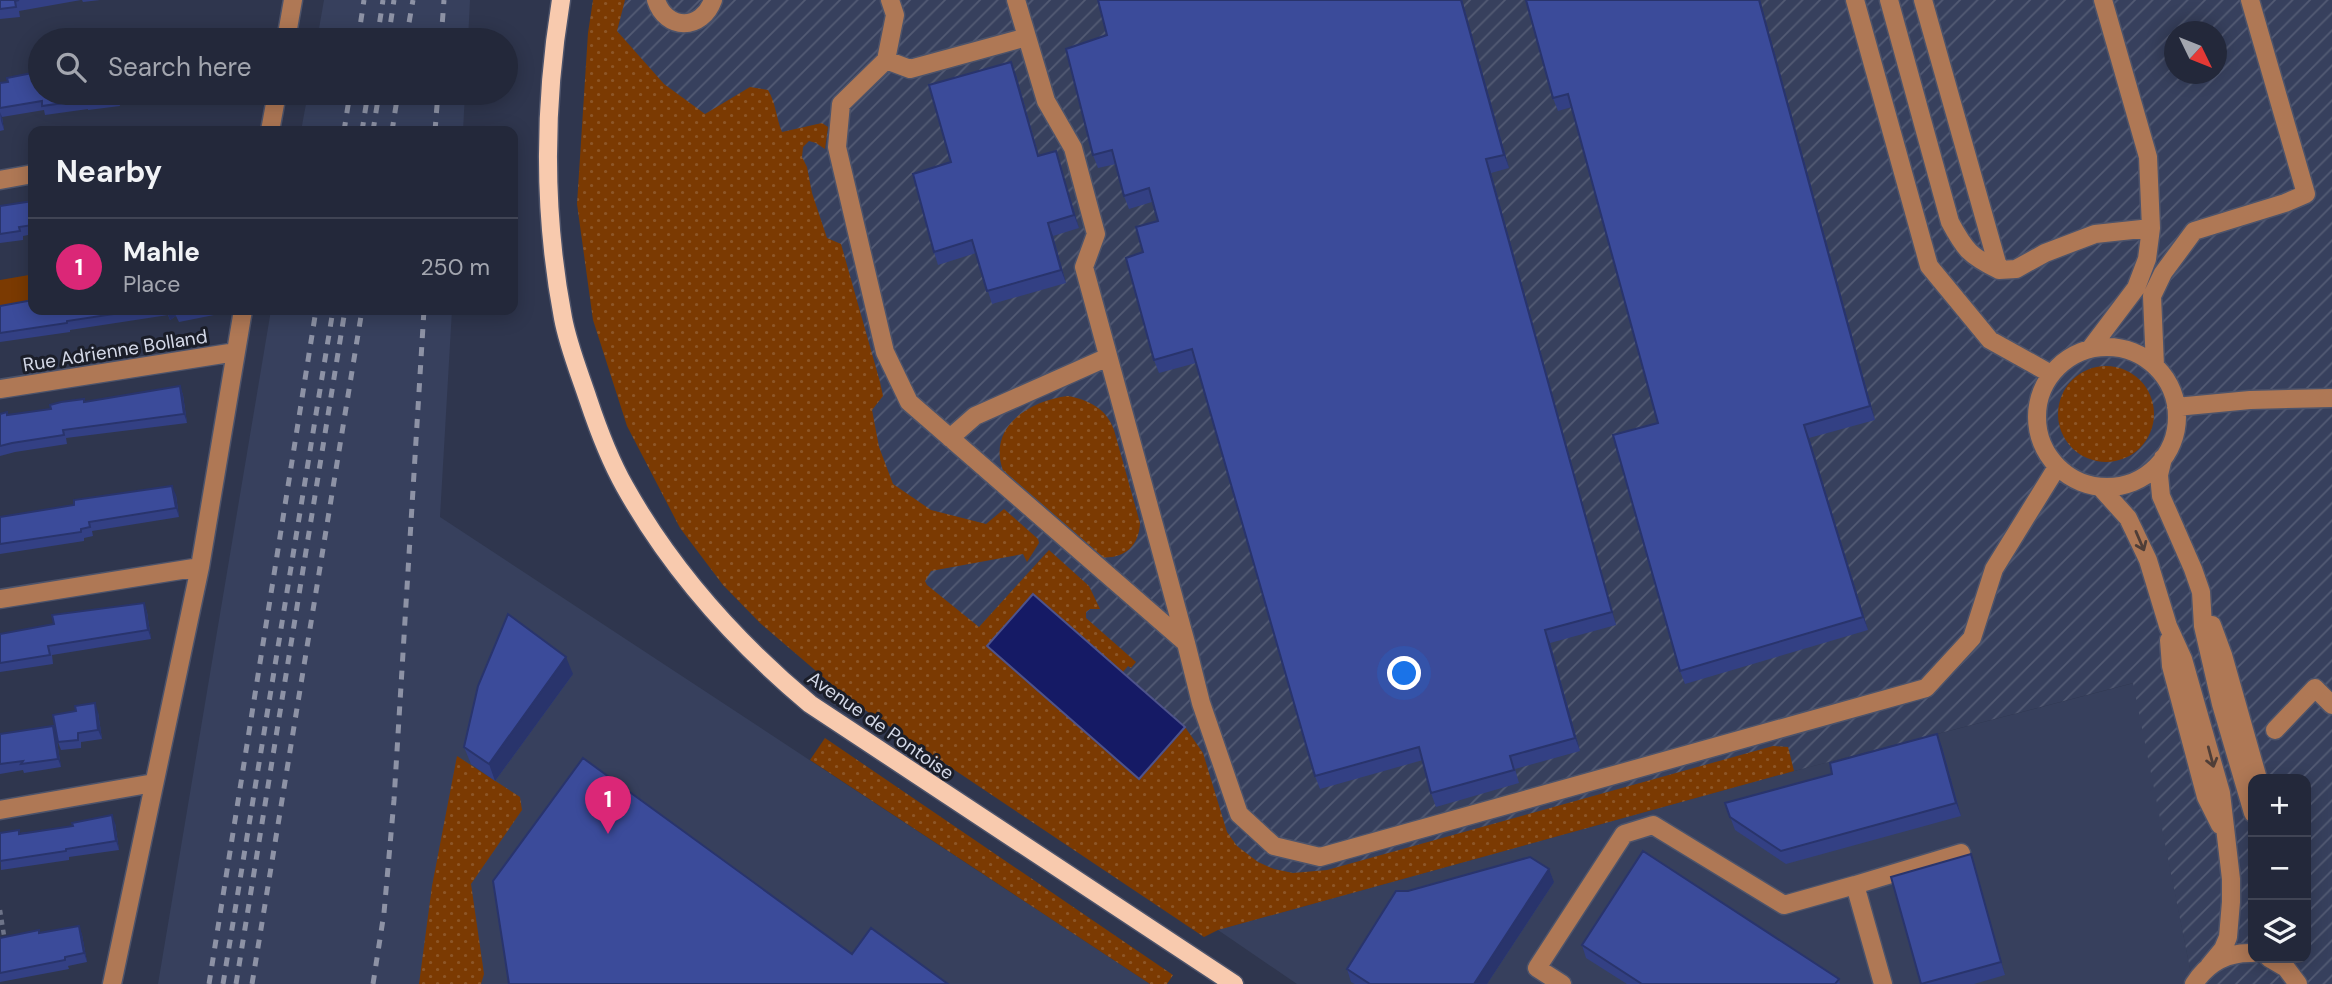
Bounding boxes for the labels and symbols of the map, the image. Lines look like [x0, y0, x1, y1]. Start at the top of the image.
north arrow [2164, 21, 2227, 84]
street label: Rue Adrienne Bolland [21, 324, 209, 377]
one-way arrow [2134, 530, 2147, 551]
your location [1387, 656, 1421, 690]
street label: Avenue de Pontoise [803, 665, 959, 785]
one-way arrow [2205, 745, 2218, 767]
pin: 1 [585, 776, 631, 834]

